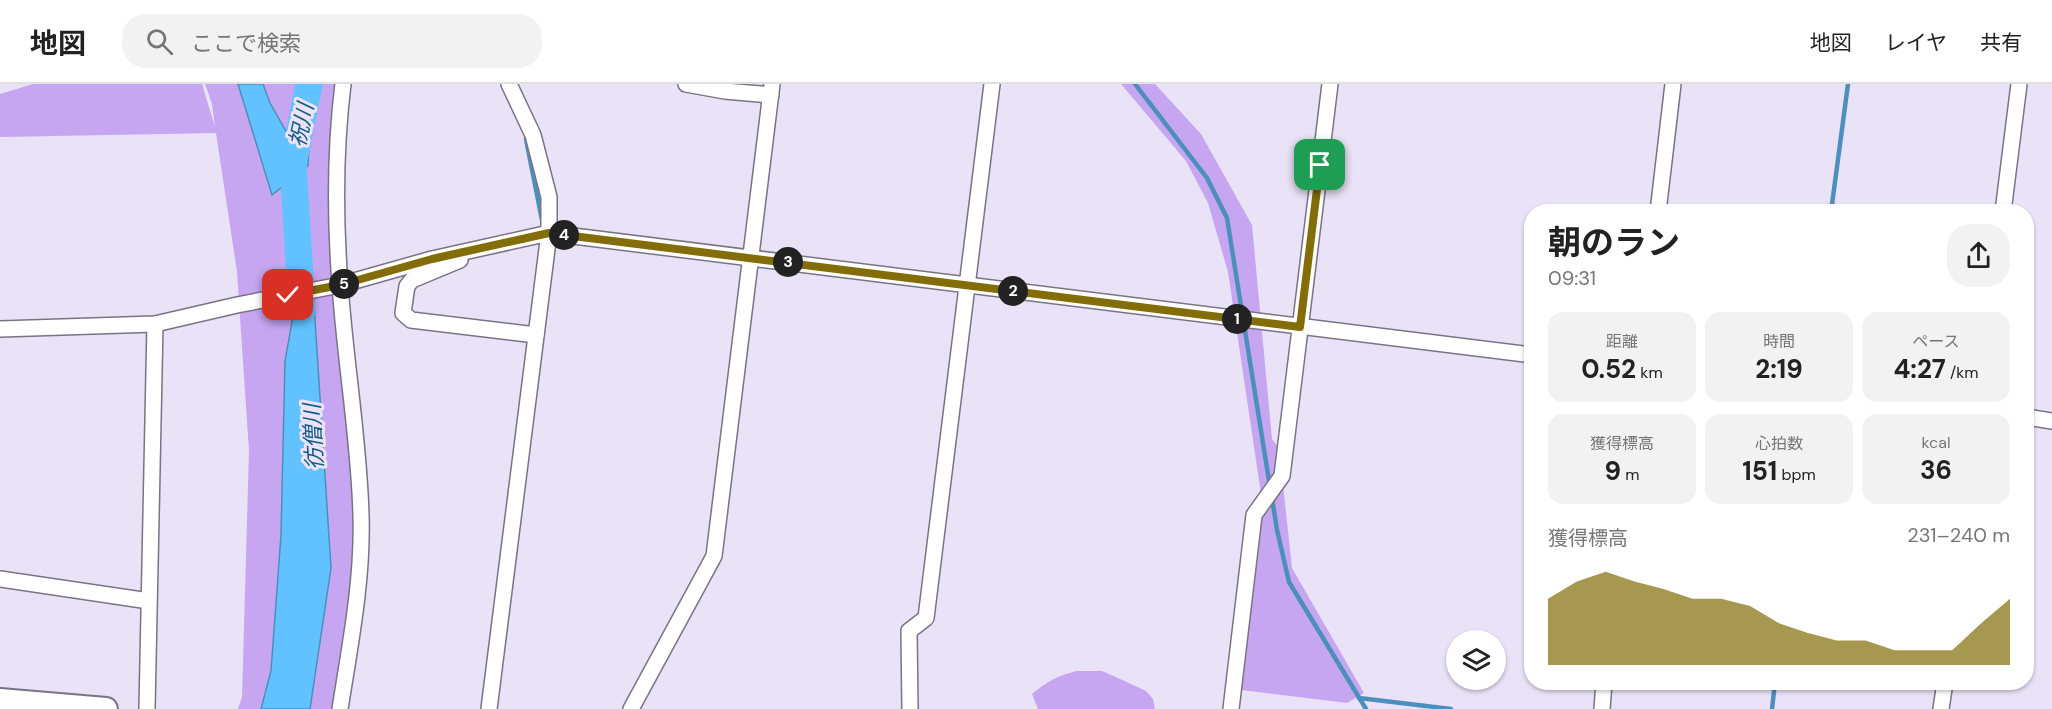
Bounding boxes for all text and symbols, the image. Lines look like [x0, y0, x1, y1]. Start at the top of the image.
search box [122, 14, 542, 68]
text: 地図 [30, 25, 86, 62]
icon: search [143, 25, 176, 58]
text: ここで検索 [191, 29, 301, 58]
text: 地図 [1810, 29, 1852, 57]
text: レイヤ [1885, 29, 1947, 57]
text: 共有 [1980, 29, 2022, 57]
water label: 祝川 [283, 99, 321, 150]
pin [1294, 139, 1345, 190]
icon: arrive [1303, 148, 1336, 181]
pin: 4 [549, 220, 579, 250]
text: 朝のラン [1548, 221, 1680, 264]
text: 4 [559, 224, 569, 245]
button: share [1947, 224, 2010, 287]
pin: 3 [773, 247, 803, 277]
text: 3 [783, 251, 793, 272]
text: 09:31 [1548, 265, 1596, 291]
pin [262, 269, 313, 320]
pin: 5 [329, 269, 359, 299]
text: 5 [339, 273, 349, 294]
pin: 2 [998, 276, 1028, 306]
icon: check [271, 278, 304, 311]
text: 2 [1008, 280, 1018, 301]
pin: 1 [1222, 304, 1252, 334]
text: 1 [1234, 308, 1240, 329]
text: 距離 [1606, 331, 1638, 352]
text: 時間 [1763, 331, 1795, 352]
text: ペース [1912, 331, 1960, 352]
text: 0.52 [1581, 352, 1636, 386]
text: 2:19 [1755, 352, 1803, 386]
text: 4:27 [1893, 352, 1946, 386]
text: km [1636, 362, 1663, 383]
text: /km [1946, 362, 1979, 383]
water label: 彷僧川 [297, 401, 330, 471]
text: kcal [1922, 432, 1950, 453]
text: 獲得標高 [1590, 433, 1654, 454]
text: 心拍数 [1755, 433, 1803, 454]
text: 36 [1920, 453, 1952, 487]
text: 9 [1604, 454, 1621, 488]
text: 151 [1742, 454, 1777, 488]
text: m [1621, 464, 1640, 485]
text: bpm [1777, 464, 1816, 485]
text: 231–240 m [1907, 522, 2010, 548]
text: 獲得標高 [1548, 525, 1628, 551]
map controls [1446, 630, 1506, 690]
button: layers [1446, 630, 1506, 690]

